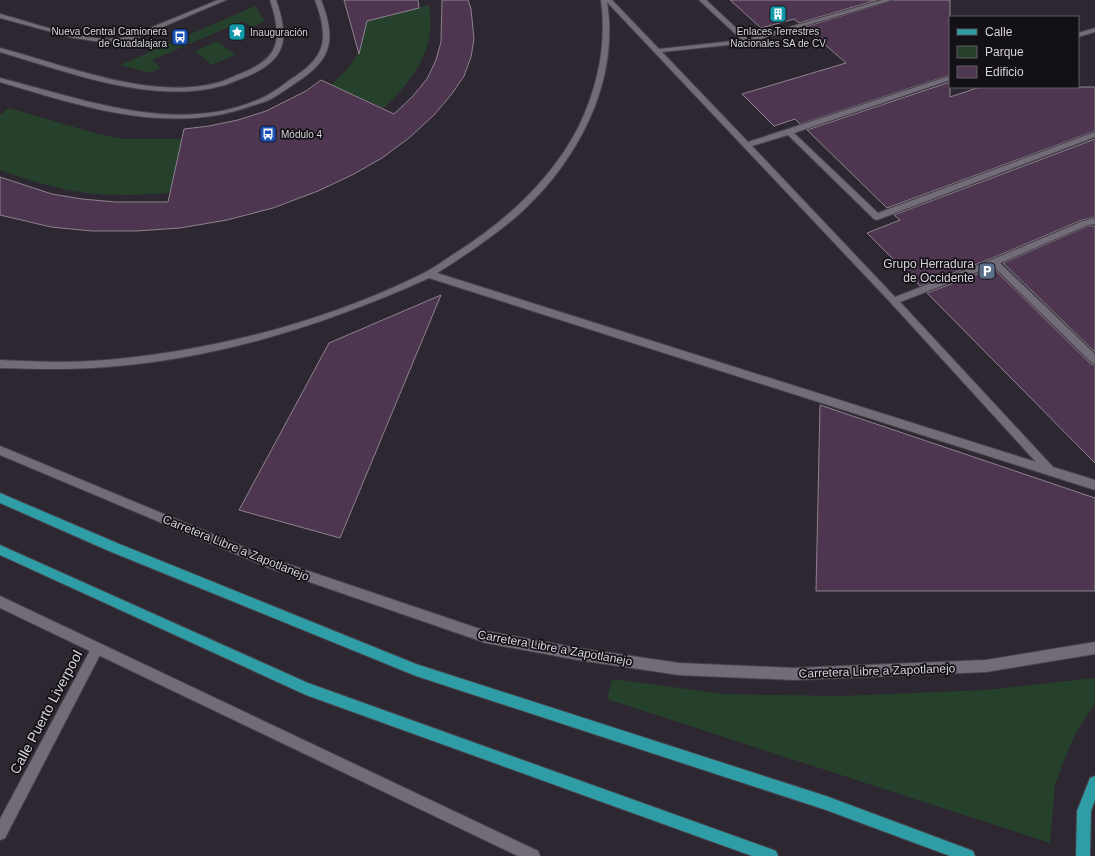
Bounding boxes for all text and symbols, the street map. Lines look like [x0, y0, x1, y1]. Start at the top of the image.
building icon: Enlaces Terrestres Nacionales SA de CV [768, 4, 788, 24]
legend [949, 16, 1079, 88]
place icon: Inauguración [227, 22, 247, 42]
text: Calle [985, 25, 1013, 39]
place label: Nueva Central Camionera de Guadalajara [51, 26, 167, 49]
place label: Enlaces Terrestres Nacionales SA de CV [730, 26, 826, 49]
bus stop icon: Nueva Central Camionera de Guadalajara [170, 27, 190, 47]
place label: Inauguración [250, 27, 308, 38]
text: Parque [985, 45, 1024, 59]
text: Edificio [985, 65, 1024, 79]
bus stop icon: Módulo 4 [258, 124, 278, 144]
place label: Módulo 4 [281, 129, 323, 140]
place label: Grupo Herradura de Occidente [883, 257, 974, 285]
parking icon: Grupo Herradura de Occidente [977, 261, 997, 281]
street label: Carretera Libre a Zapotlanejo [161, 512, 312, 584]
street label: Carretera Libre a Zapotlanejo [477, 627, 634, 669]
street label: Calle Puerto Liverpool [7, 647, 85, 777]
street label: Carretera Libre a Zapotlanejo [798, 661, 956, 681]

